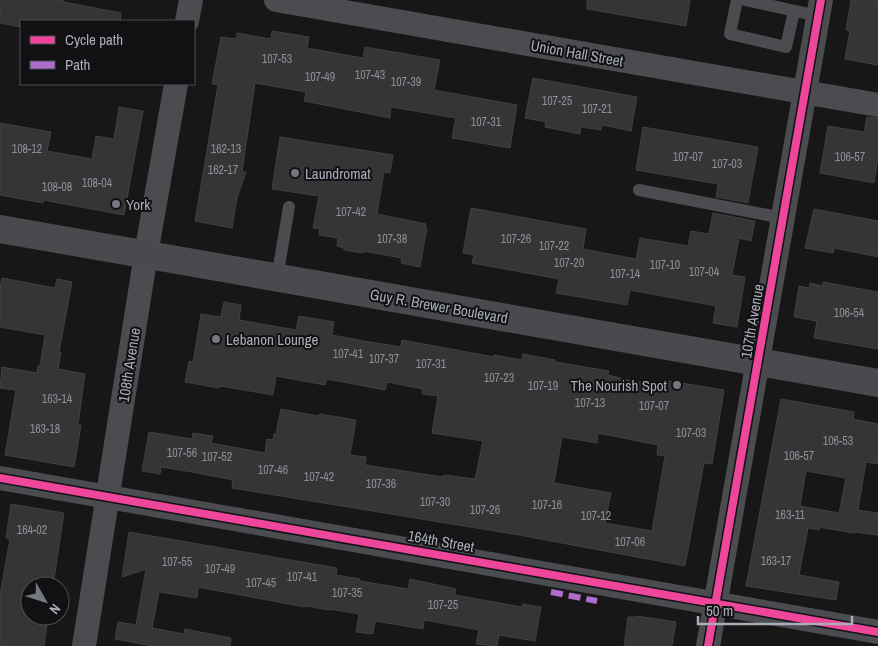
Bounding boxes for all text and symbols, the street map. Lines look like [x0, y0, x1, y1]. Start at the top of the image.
legend [20, 20, 195, 85]
text: Cycle path [65, 29, 123, 50]
street label: Union Hall Street [529, 35, 626, 72]
house number: 107-53 [262, 51, 292, 67]
text: Path [65, 54, 90, 75]
house number: 107-43 [355, 67, 385, 83]
house number: 107-49 [305, 69, 335, 85]
house number: 107-39 [391, 74, 421, 90]
house number: 107-25 [542, 93, 573, 109]
house number: 107-21 [582, 101, 613, 117]
house number: 107-31 [471, 114, 502, 130]
house number: 108-12 [12, 141, 42, 157]
house number: 162-13 [211, 141, 241, 157]
house number: 107-07 [673, 149, 704, 165]
house number: 106-57 [835, 149, 866, 165]
house number: 107-03 [712, 156, 742, 172]
house number: 162-17 [208, 162, 239, 178]
place label: Laundromat [305, 163, 371, 184]
marker: Laundromat [289, 167, 301, 179]
house number: 108-04 [82, 175, 113, 191]
house number: 108-08 [42, 179, 72, 195]
place label: York [126, 194, 151, 215]
marker: York [110, 198, 122, 210]
house number: 107-42 [336, 204, 366, 220]
house number: 107-38 [377, 231, 407, 247]
house number: 107-26 [501, 231, 531, 247]
house number: 107-22 [539, 238, 569, 254]
house number: 107-20 [554, 255, 584, 271]
house number: 107-10 [650, 257, 680, 273]
house number: 107-04 [689, 264, 720, 280]
house number: 107-14 [610, 266, 641, 282]
street label: 107th Avenue [735, 282, 769, 360]
street label: Guy R. Brewer Boulevard [369, 284, 509, 328]
house number: 106-54 [834, 305, 865, 321]
street label: 108th Avenue [113, 326, 145, 404]
place label: Lebanon Lounge [226, 329, 319, 350]
marker: Lebanon Lounge [210, 333, 222, 345]
house number: 107-41 [333, 346, 364, 362]
house number: 107-37 [369, 351, 400, 367]
house number: 107-31 [416, 356, 447, 372]
house number: 107-23 [484, 370, 514, 386]
place label: The Nourish Spot [571, 375, 668, 396]
house number: 107-19 [528, 378, 558, 394]
marker: The Nourish Spot [671, 379, 683, 391]
house number: 163-14 [42, 391, 73, 407]
house number: 107-13 [575, 395, 605, 411]
house number: 107-07 [639, 398, 670, 414]
house number: 163-18 [30, 421, 60, 437]
house number: 107-03 [676, 425, 706, 441]
house number: 106-53 [823, 433, 853, 449]
house number: 107-56 [167, 445, 197, 461]
house number: 106-57 [784, 448, 815, 464]
house number: 107-52 [202, 449, 232, 465]
house number: 107-46 [258, 462, 288, 478]
house number: 107-42 [304, 469, 334, 485]
house number: 107-36 [366, 476, 396, 492]
house number: 107-30 [420, 494, 450, 510]
house number: 107-16 [532, 497, 562, 513]
house number: 107-26 [470, 502, 500, 518]
house number: 163-11 [775, 507, 805, 523]
house number: 107-12 [581, 508, 611, 524]
house number: 164-02 [17, 522, 47, 538]
street label: 164th Street [406, 525, 476, 557]
house number: 107-06 [615, 534, 645, 550]
house number: 163-17 [761, 553, 792, 569]
house number: 107-55 [162, 554, 193, 570]
house number: 107-49 [205, 561, 235, 577]
house number: 107-41 [287, 569, 318, 585]
house number: 107-45 [246, 575, 277, 591]
north arrow [20, 576, 70, 626]
house number: 107-35 [332, 585, 363, 601]
scale bar [698, 594, 852, 626]
house number: 107-25 [428, 597, 459, 613]
text: N [45, 600, 65, 618]
text: 50 m [706, 600, 733, 621]

